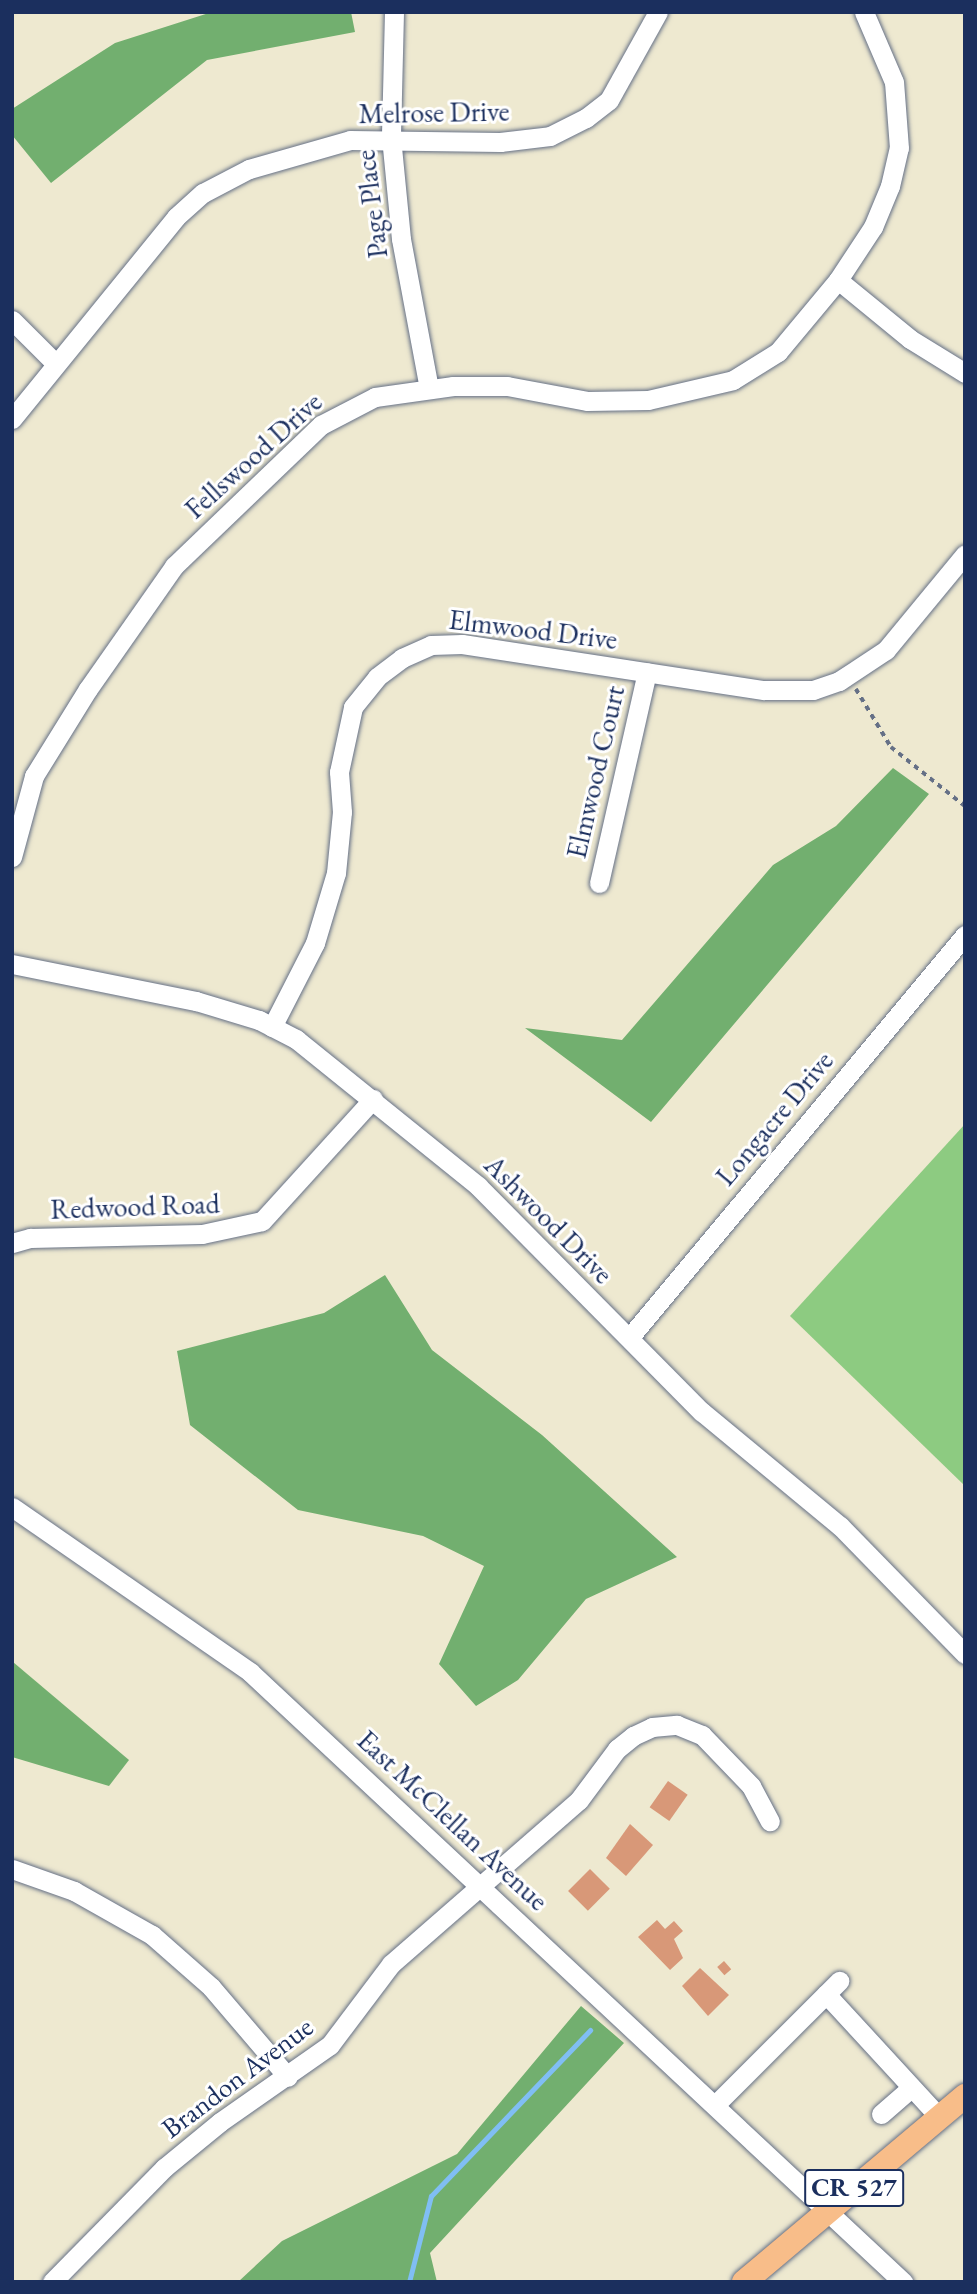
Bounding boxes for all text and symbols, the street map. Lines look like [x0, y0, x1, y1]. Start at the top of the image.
street label: Melrose Drive [358, 94, 510, 130]
street label: Page Place [348, 148, 394, 260]
street label: Fellswood Drive [178, 385, 328, 525]
street label: Elmwood Drive [447, 602, 619, 656]
street label: Elmwood Court [559, 682, 631, 862]
street label: Longacre Drive [708, 1044, 840, 1192]
street label: Ashwood Drive [478, 1148, 620, 1290]
street label: Redwood Road [50, 1186, 220, 1226]
street label: East McClellan Avenue [351, 1723, 555, 1917]
street label: Brandon Avenue [155, 2009, 319, 2145]
road number: CR 527 [803, 2166, 905, 2210]

